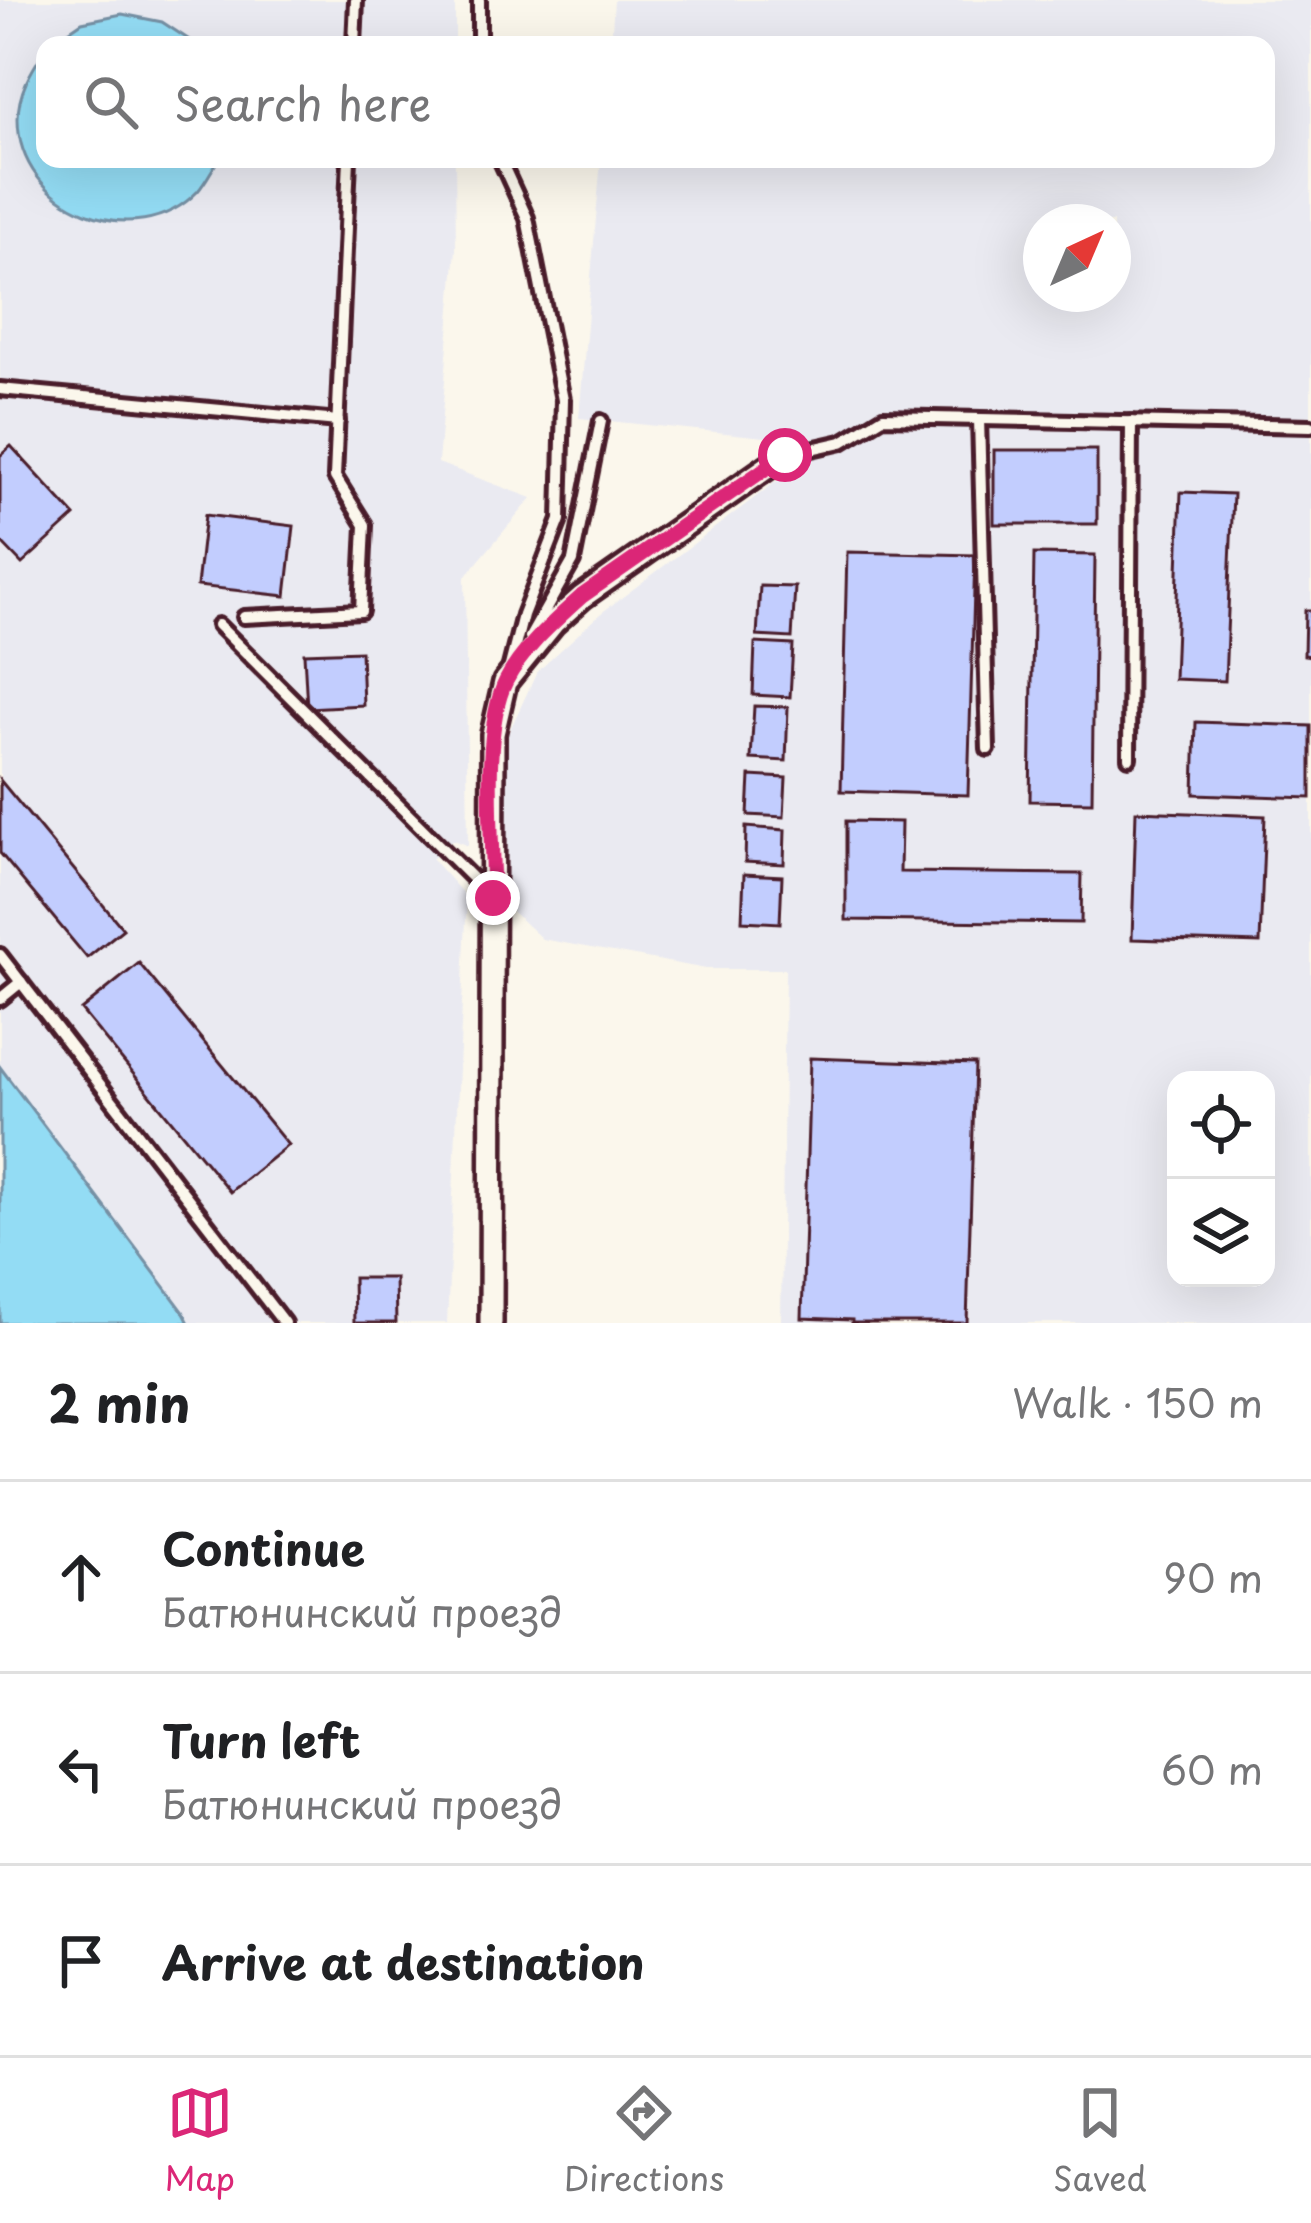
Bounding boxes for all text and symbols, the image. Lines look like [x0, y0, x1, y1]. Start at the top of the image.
search box [36, 36, 1275, 168]
text: Search here [174, 68, 431, 136]
icon: search [78, 69, 144, 135]
north arrow [1023, 204, 1131, 312]
route start [758, 428, 812, 482]
route end [466, 871, 520, 925]
map controls [1167, 1071, 1275, 1287]
button: locate [1167, 1071, 1275, 1179]
button: layers [1167, 1179, 1275, 1287]
text: 2 min [48, 1363, 190, 1440]
text: Walk · 150 m [1012, 1372, 1263, 1431]
text: Continue [162, 1513, 365, 1581]
icon: ahead [48, 1544, 114, 1610]
text: 90 m [1163, 1547, 1263, 1606]
text: Батюнинский проезд [162, 1581, 562, 1640]
text: Turn left [162, 1705, 361, 1773]
icon: left [48, 1736, 114, 1802]
text: 60 m [1161, 1739, 1263, 1798]
text: Батюнинский проезд [162, 1773, 562, 1832]
text: Arrive at destination [162, 1927, 645, 1995]
icon: arrive [48, 1928, 114, 1994]
tab: Map [164, 2080, 235, 2202]
tab: Directions [564, 2080, 724, 2202]
tab: Saved [1053, 2080, 1147, 2202]

